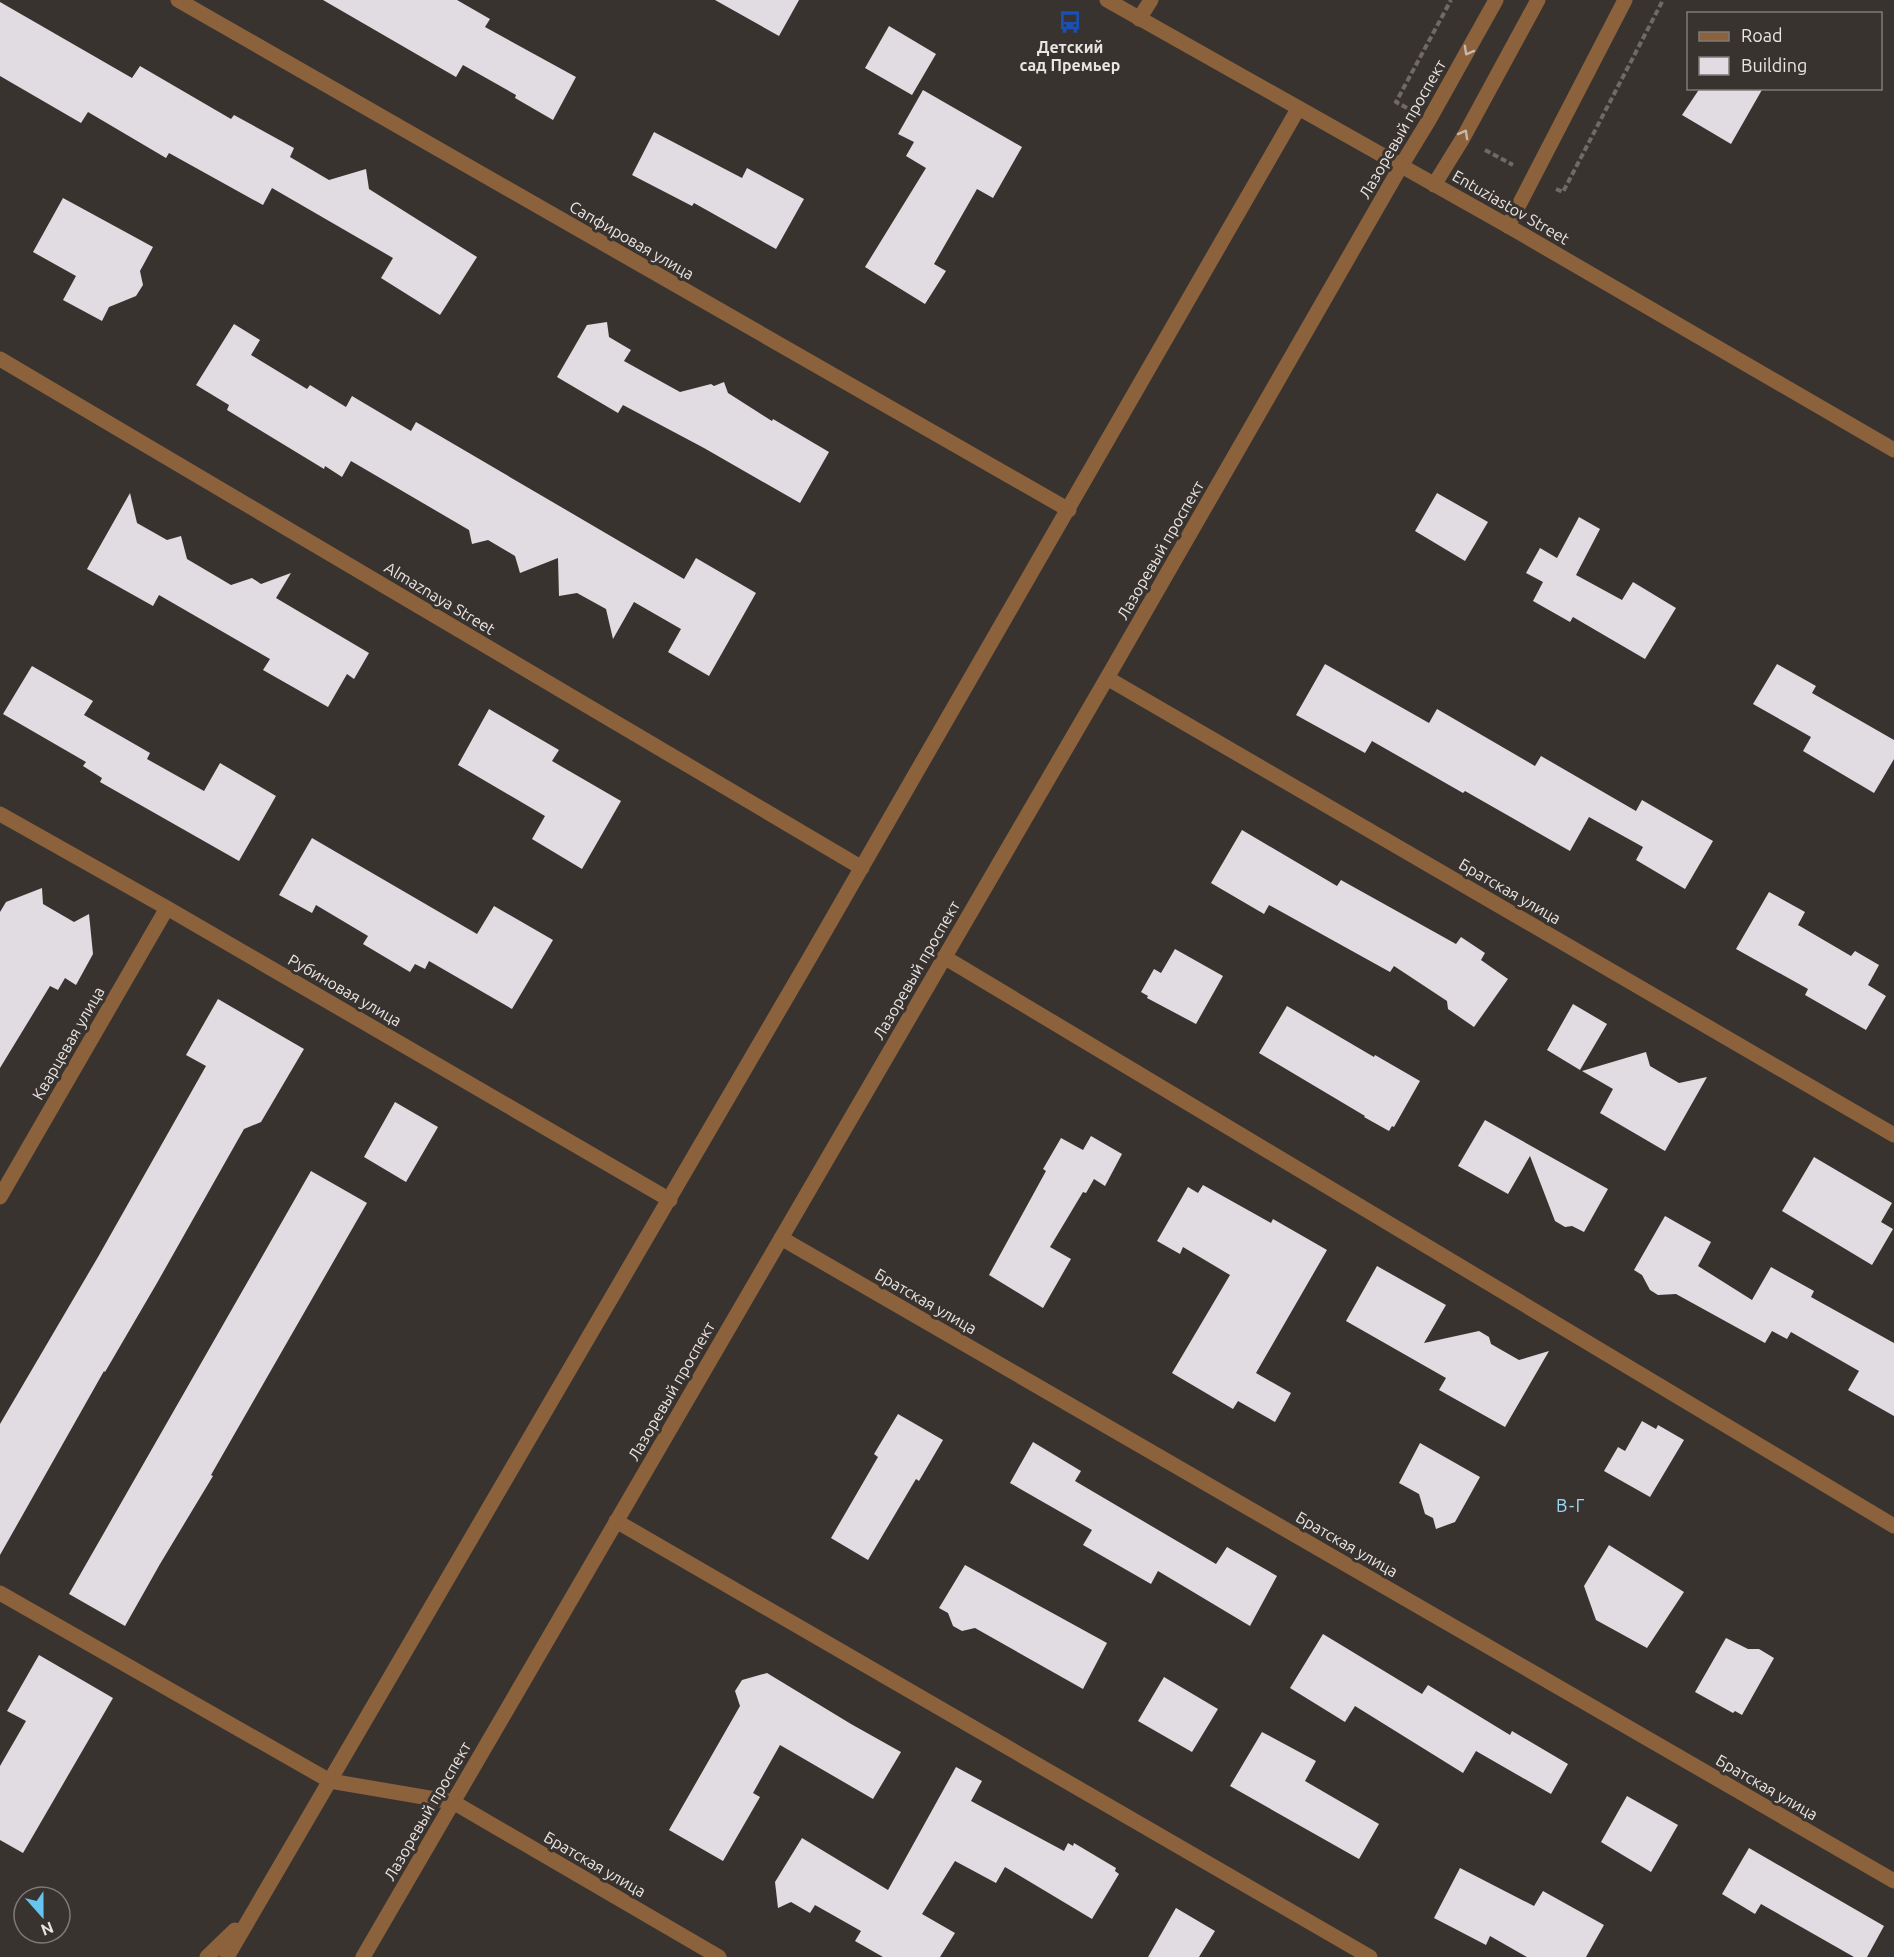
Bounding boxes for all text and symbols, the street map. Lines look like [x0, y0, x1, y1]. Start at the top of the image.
bus stop icon: Детский сад Премьер [1057, 9, 1083, 35]
legend [1687, 12, 1882, 90]
text: Road [1741, 25, 1783, 45]
place label: Детский сад Премьер [1020, 38, 1120, 74]
one-way arrow [1464, 45, 1475, 55]
text: Building [1741, 55, 1807, 75]
street label: Лазоревый проспект [1355, 56, 1449, 202]
one-way arrow [1457, 130, 1469, 141]
street label: Entuziastov Street [1449, 166, 1573, 248]
street label: Сапфировая улица [567, 197, 697, 283]
street label: Лазоревый проспект [1113, 477, 1207, 623]
street label: Almaznaya Street [382, 558, 499, 638]
street label: Братская улица [1456, 855, 1564, 927]
street label: Лазоревый проспект [869, 897, 963, 1043]
street label: Рубиновая улица [285, 950, 405, 1030]
street label: Кварцевая улица [28, 983, 108, 1103]
street label: Братская улица [872, 1265, 980, 1337]
street label: Лазоревый проспект [624, 1318, 718, 1464]
district label: В-Г [1556, 1495, 1586, 1515]
street label: Братская улица [1293, 1508, 1401, 1580]
street label: Лазоревый проспект [380, 1738, 474, 1884]
street label: Братская улица [1713, 1751, 1821, 1823]
street label: Братская улица [541, 1828, 649, 1900]
north arrow [12, 1885, 72, 1945]
text: N [39, 1918, 56, 1940]

